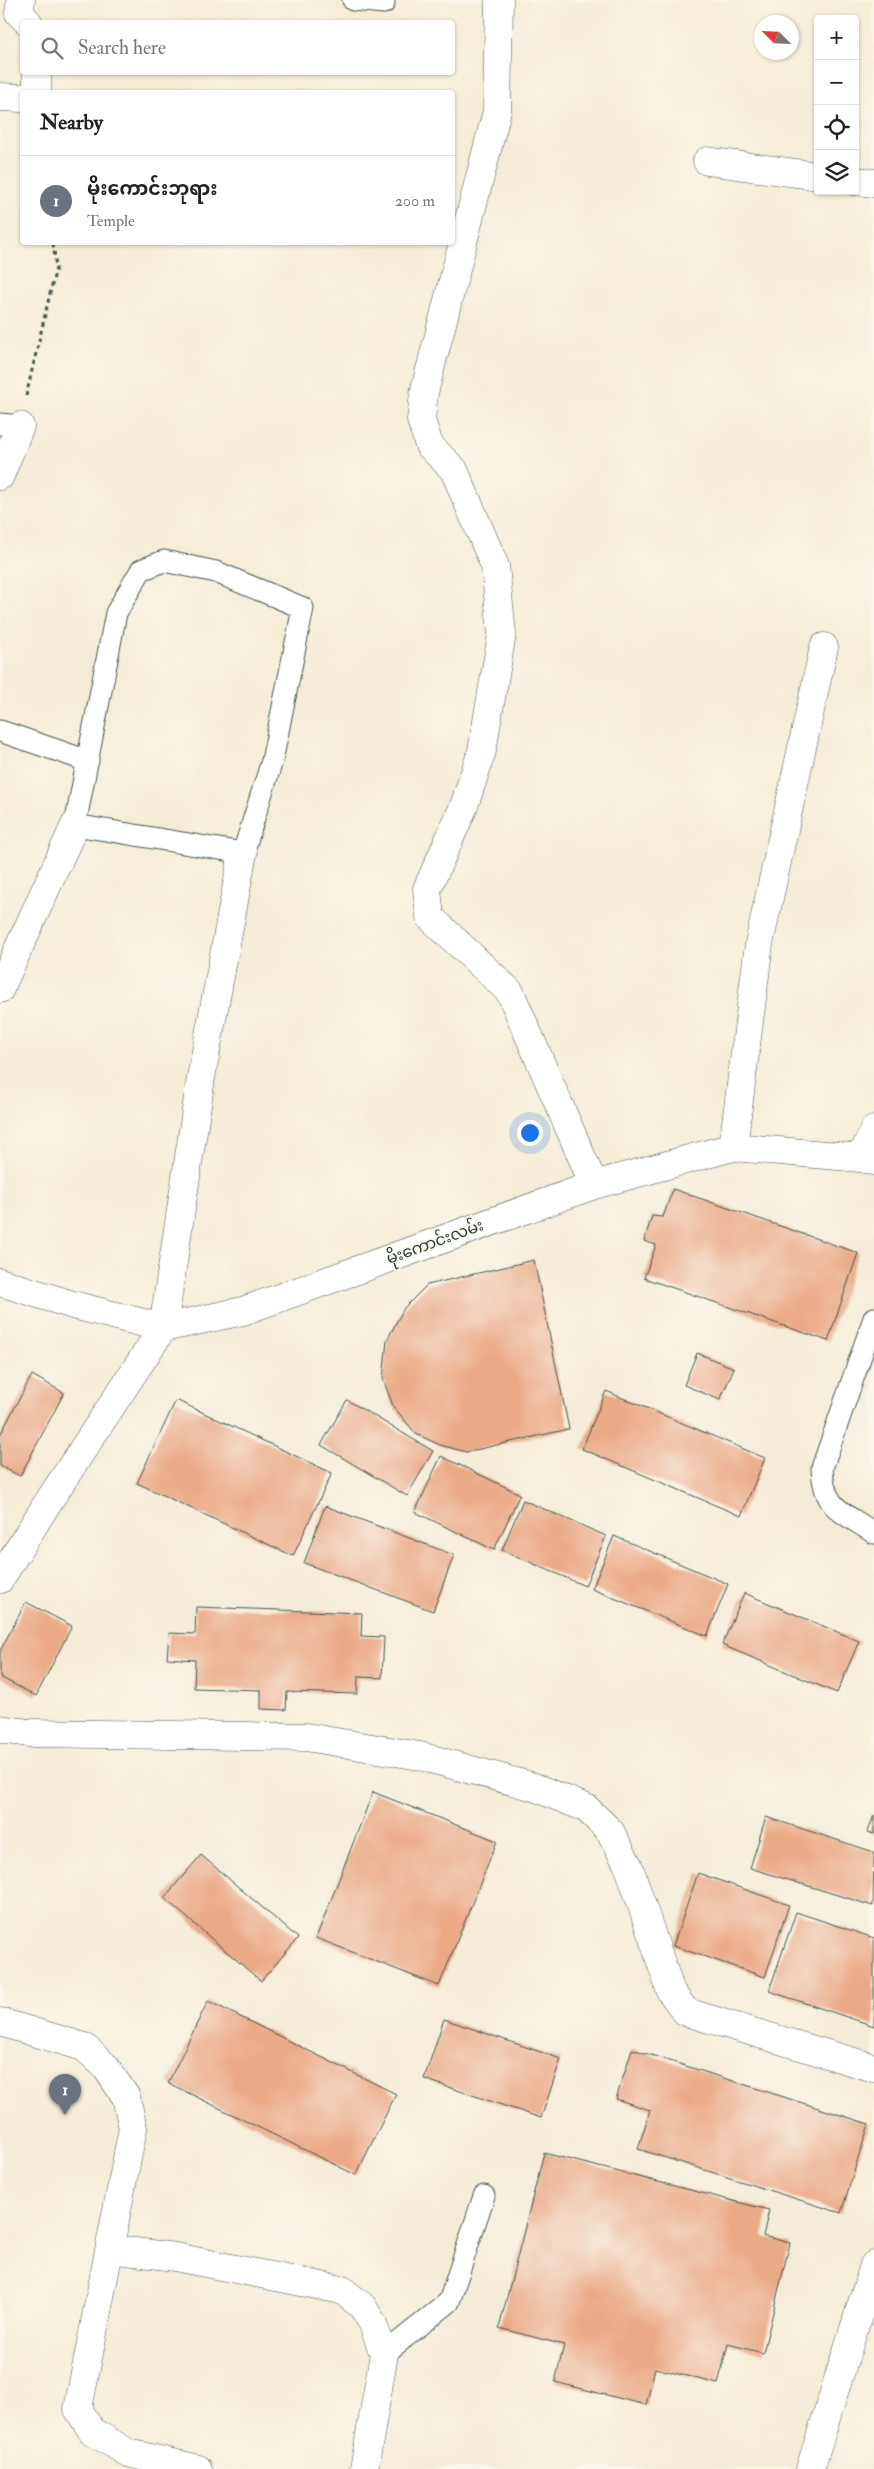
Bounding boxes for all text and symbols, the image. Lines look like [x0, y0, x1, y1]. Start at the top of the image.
north arrow [754, 15, 799, 60]
map controls [814, 15, 859, 195]
button: + [814, 15, 859, 60]
search box [20, 20, 455, 75]
icon: search [38, 34, 66, 62]
text: Search here [78, 36, 166, 60]
button: − [814, 60, 859, 105]
button: locate [814, 105, 859, 150]
text: Nearby [40, 109, 103, 136]
button: layers [814, 150, 859, 195]
text: မိုးကောင်းဘုရား [87, 177, 218, 201]
text: 1 [53, 191, 59, 211]
text: 200 m [395, 191, 435, 211]
text: Temple [87, 211, 135, 231]
your location [517, 1120, 543, 1146]
street label: မိုးကောင်းလမ်း [383, 1213, 488, 1273]
pin: 1 [49, 2074, 81, 2115]

